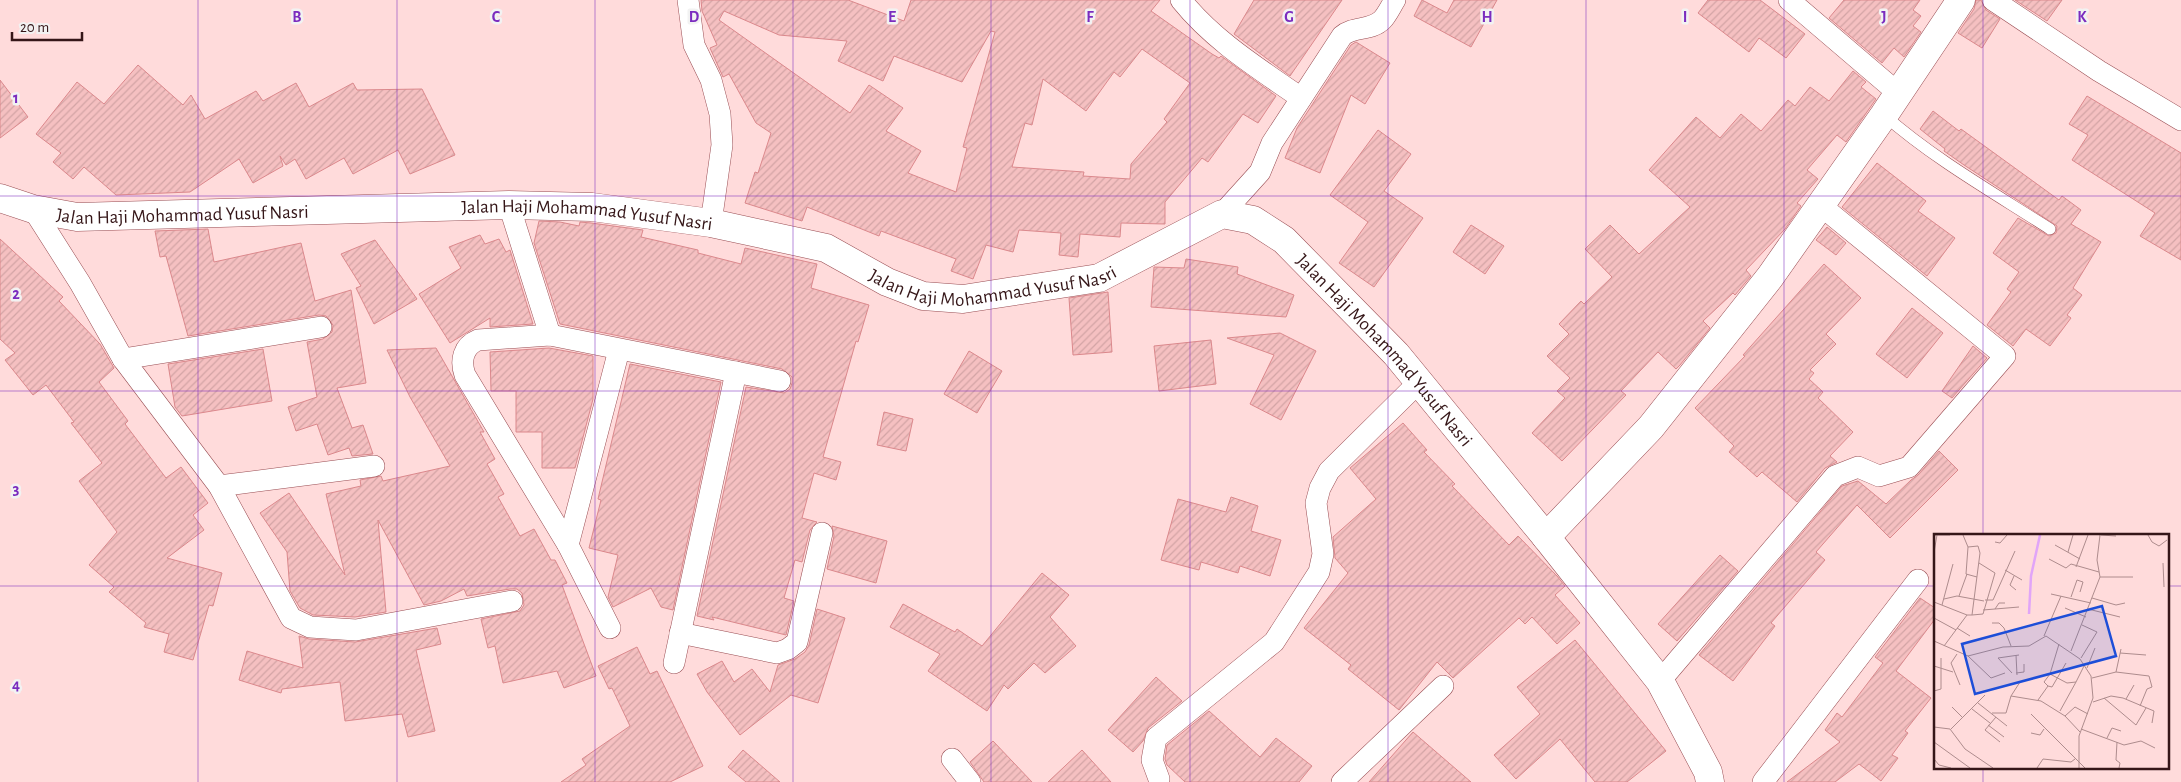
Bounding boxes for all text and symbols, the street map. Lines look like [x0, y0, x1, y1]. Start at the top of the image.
text: B [292, 9, 302, 25]
text: C [492, 9, 501, 25]
text: D [689, 9, 700, 25]
text: E [888, 9, 896, 25]
text: F [1086, 9, 1094, 25]
text: G [1284, 9, 1294, 25]
text: H [1481, 9, 1493, 25]
text: I [1683, 9, 1687, 25]
text: J [1881, 9, 1887, 25]
text: K [2077, 9, 2087, 25]
scale bar [12, 10, 82, 42]
text: 20 m [20, 20, 49, 35]
text: 1 [13, 90, 19, 106]
street label: Jalan Haji Mohammad Yusuf Nasri [461, 197, 713, 234]
street label: Jalan Haji Mohammad Yusuf Nasri [55, 203, 309, 228]
street label: Jalan Haji Mohammad Yusuf Nasri [1292, 251, 1475, 450]
street label: Jalan Haji Mohammad Yusuf Nasri [867, 256, 1119, 278]
text: Jalan Haji Mohammad Yusuf Nasri [866, 263, 1120, 310]
text: 2 [12, 286, 20, 302]
text: 3 [13, 481, 20, 497]
inset map [1934, 534, 2168, 770]
text: 4 [12, 677, 20, 693]

